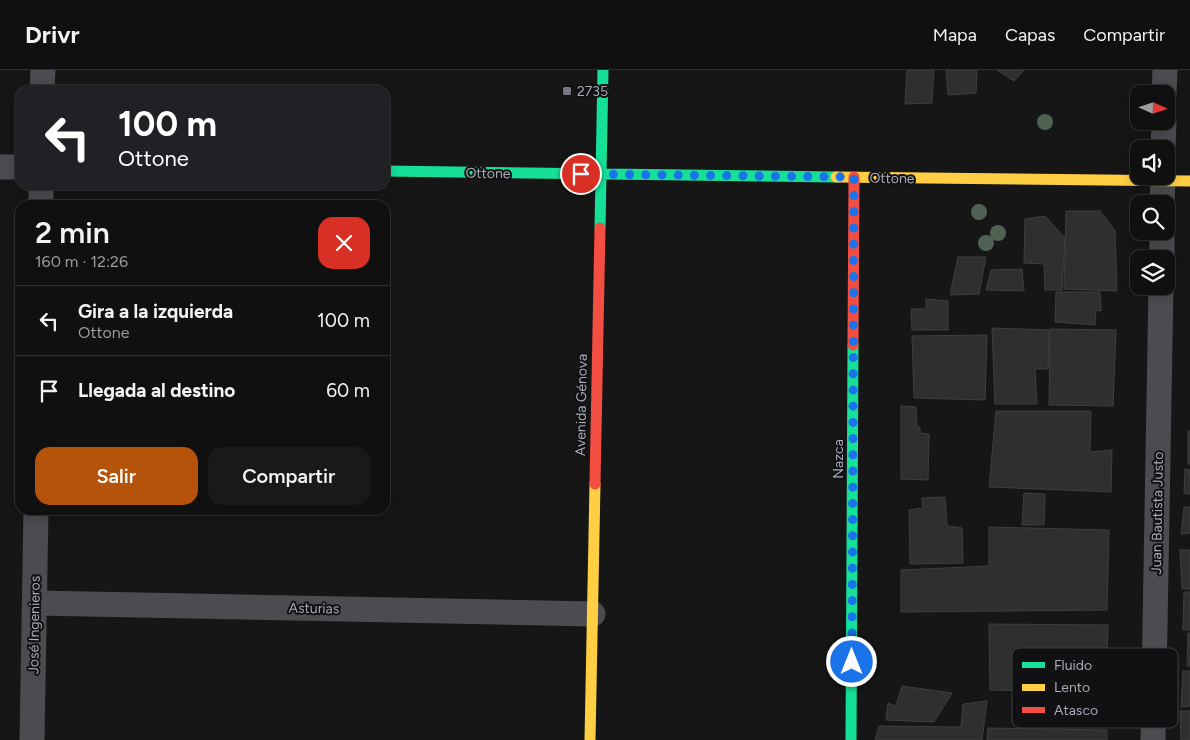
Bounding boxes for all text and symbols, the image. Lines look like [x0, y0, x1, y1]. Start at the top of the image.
text: Drivr [25, 20, 80, 49]
text: Mapa [933, 24, 977, 46]
text: Capas [1005, 24, 1055, 46]
text: Compartir [1083, 24, 1165, 46]
place label: 2735 [577, 83, 608, 100]
marker: 2735 [561, 85, 573, 97]
north arrow [1130, 85, 1175, 130]
map controls [1130, 85, 1175, 295]
text: 100 m [118, 103, 217, 145]
icon: left [35, 105, 100, 170]
button: sound [1130, 140, 1175, 185]
text: Ottone [118, 145, 189, 172]
pin [560, 153, 602, 195]
icon: arrive [567, 160, 595, 188]
street label: Ottone [465, 165, 511, 182]
street label: Ottone [869, 170, 915, 187]
button: search [1130, 195, 1175, 240]
text: 2 min [35, 214, 110, 251]
button: close [318, 217, 370, 269]
button: layers [1130, 250, 1175, 295]
text: 160 m · 12:26 [35, 252, 128, 271]
text: Gira a la izquierda [78, 300, 233, 323]
icon: left [35, 307, 63, 335]
text: 100 m [317, 309, 370, 332]
text: Ottone [78, 323, 129, 342]
street label: Avenida Génova [572, 354, 591, 456]
icon: arrive [35, 377, 63, 405]
text: Llegada al destino [78, 379, 235, 402]
text: 60 m [326, 379, 370, 402]
street label: Nazca [830, 439, 847, 479]
button: Salir [35, 447, 198, 505]
button: Compartir [208, 447, 370, 505]
street label: Juan Bautista Justo [1148, 451, 1167, 575]
street label: José Ingenieros [25, 576, 44, 674]
street label: Asturias [288, 600, 340, 617]
position arrow [825, 635, 877, 687]
legend [1012, 648, 1178, 728]
text: Fluido [1054, 657, 1092, 674]
text: Lento [1054, 679, 1090, 696]
text: Atasco [1054, 702, 1098, 719]

